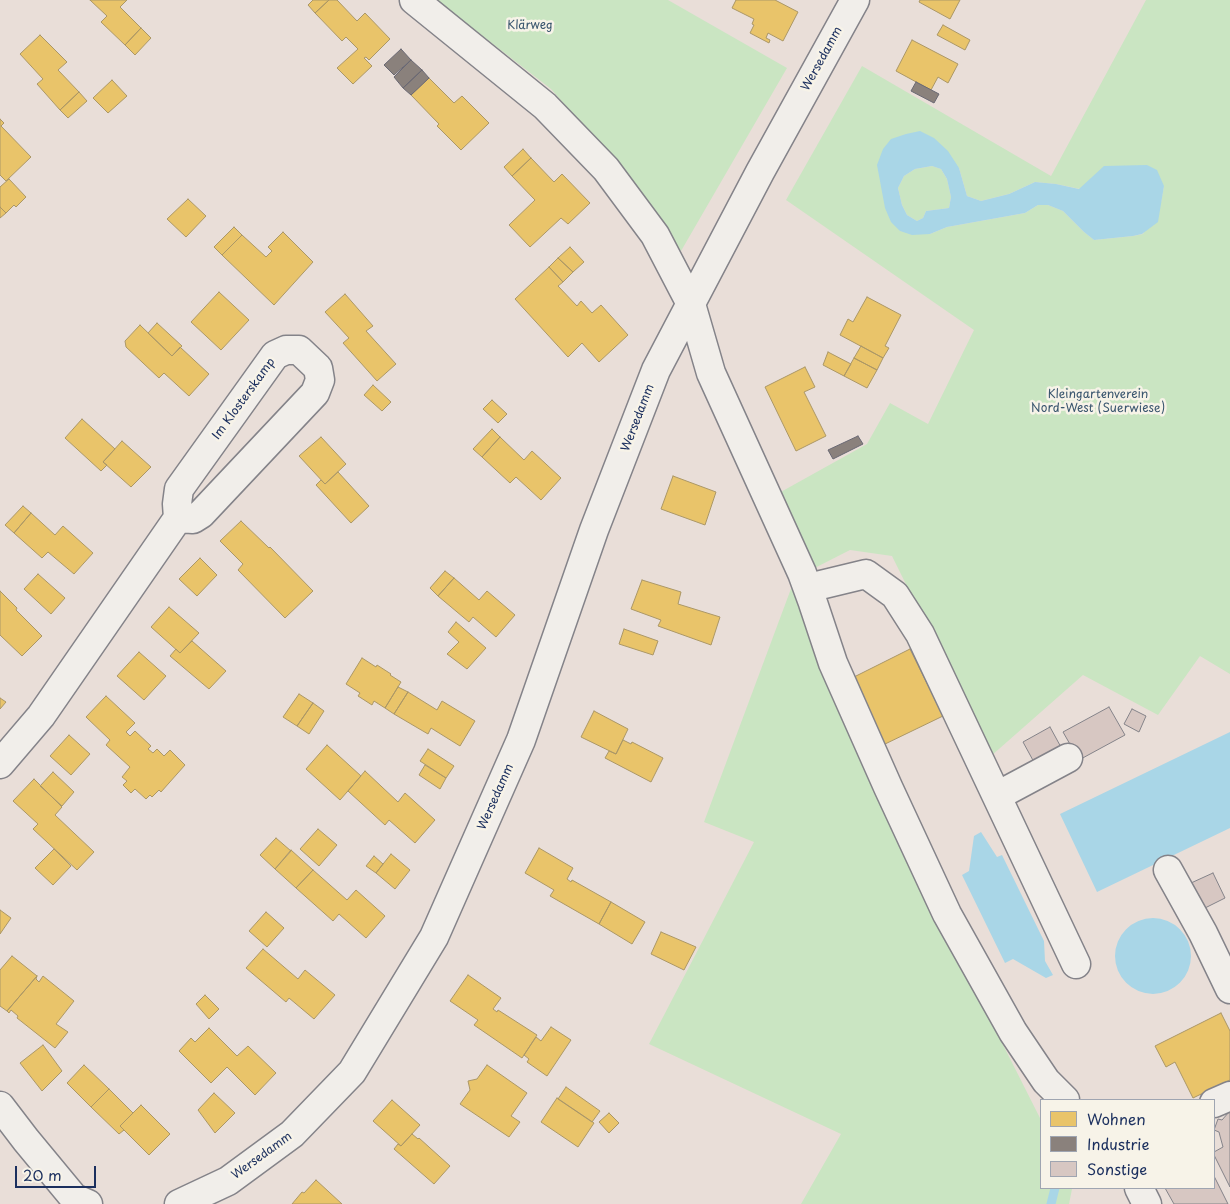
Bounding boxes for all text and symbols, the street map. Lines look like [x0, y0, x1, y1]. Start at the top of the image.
park label: Klärweg [507, 19, 553, 33]
street label: Wersedamm [798, 24, 846, 94]
street label: Im Klosterskamp [210, 355, 278, 443]
street label: Wersedamm [619, 382, 657, 454]
park label: Kleingartenverein Nord-West (Suerwiese) [1031, 388, 1165, 416]
street label: Wersedamm [475, 762, 517, 832]
legend [1040, 1099, 1215, 1189]
text: Wohnen [1087, 1107, 1146, 1130]
street label: Wersedamm [229, 1129, 295, 1183]
text: Industrie [1087, 1132, 1149, 1155]
scale bar [18, 1156, 99, 1188]
text: Sonstige [1087, 1157, 1147, 1180]
text: 20 m [23, 1163, 62, 1186]

